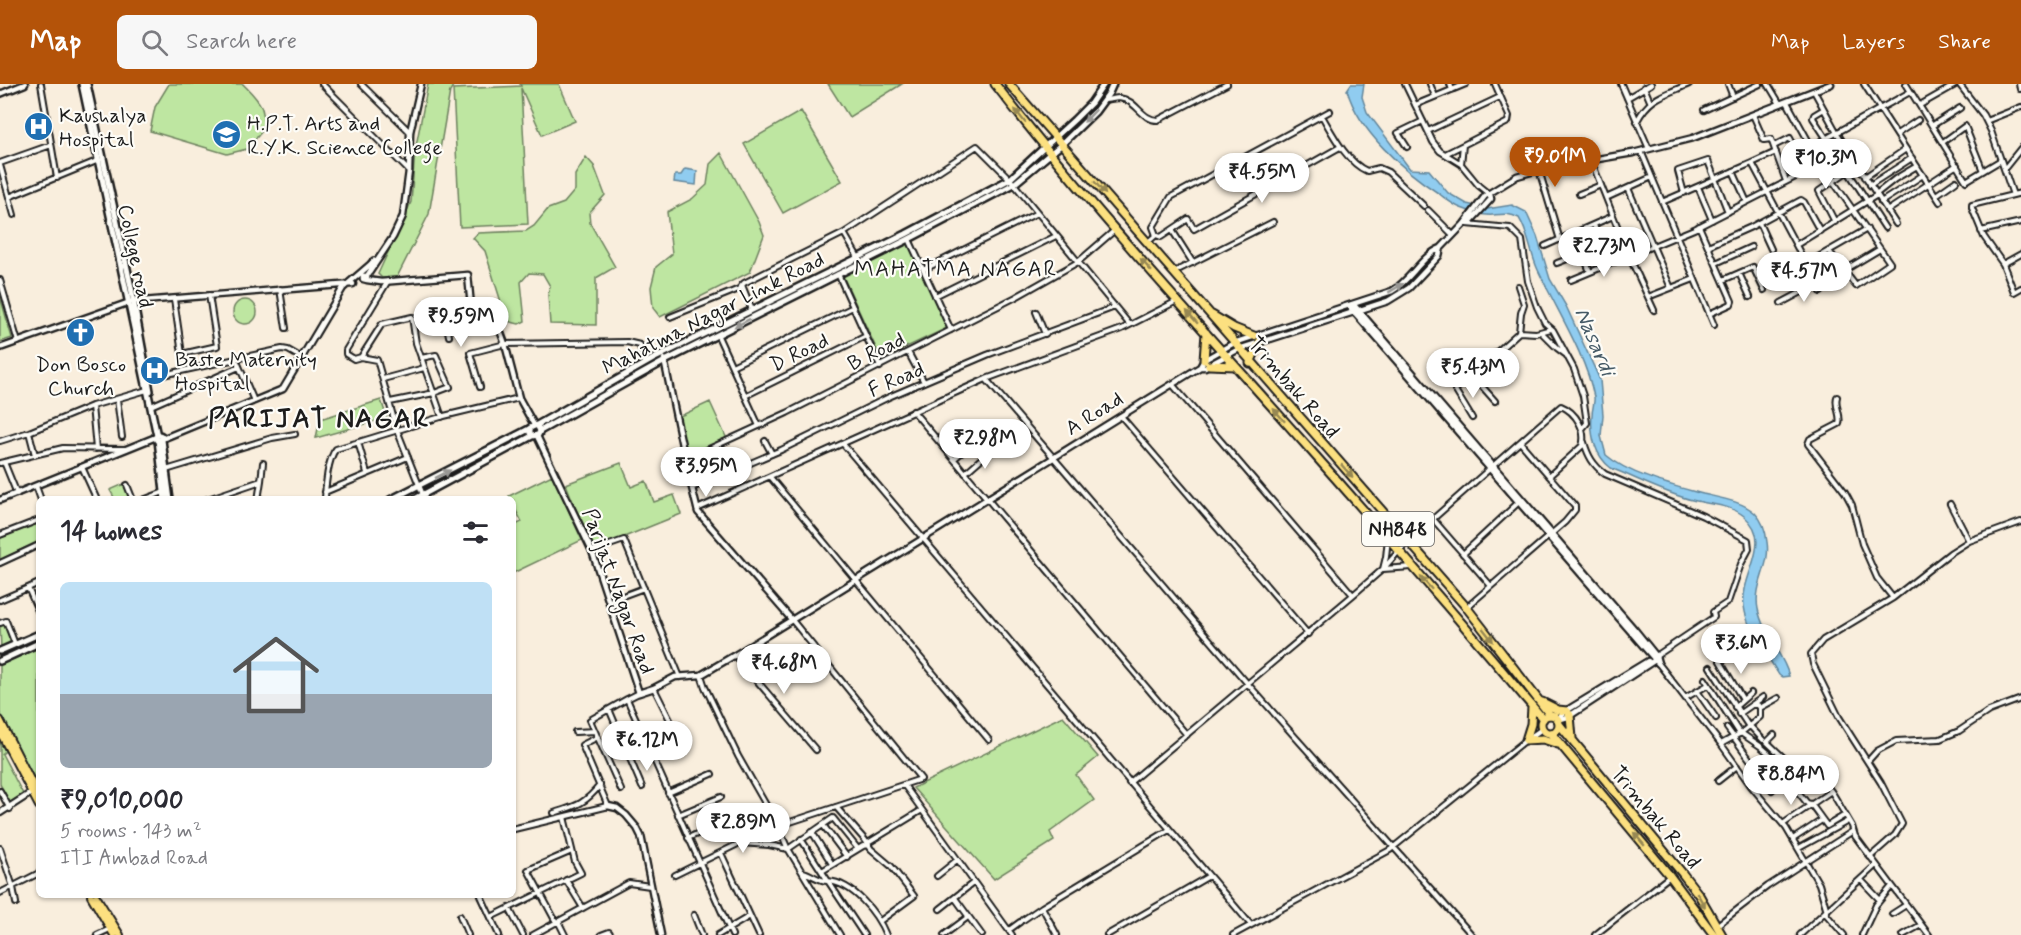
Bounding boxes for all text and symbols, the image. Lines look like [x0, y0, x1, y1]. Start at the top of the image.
search box [117, 15, 537, 69]
text: Map [30, 24, 81, 61]
icon: search [138, 26, 171, 59]
text: Search here [186, 28, 297, 56]
text: Map [1771, 28, 1809, 56]
text: Layers [1842, 28, 1905, 56]
text: Share [1938, 28, 1991, 56]
place label: Kaushalya Hospital [59, 102, 146, 154]
one-way arrow [1013, 108, 1026, 124]
one-way arrow [1083, 109, 1097, 124]
place label: H.P.T. Arts and R.Y.K. Science College [247, 110, 442, 164]
hospital icon: Kaushalya Hospital [22, 111, 54, 143]
school or university icon: H.P.T. Arts and R.Y.K. Science College [210, 119, 242, 151]
pin: ₹9.01M [1506, 137, 1604, 188]
pin: ₹10.3M [1777, 139, 1875, 190]
text: ₹9.01M [1524, 143, 1586, 170]
text: ₹10.3M [1795, 145, 1857, 172]
pin: ₹4.55M [1213, 153, 1311, 204]
text: ₹4.55M [1228, 159, 1296, 186]
one-way arrow [1093, 180, 1106, 195]
street label: College road [110, 202, 160, 311]
pin: ₹2.73M [1555, 227, 1653, 278]
text: ₹2.73M [1572, 233, 1636, 260]
street label: Mahatma Nagar Link Road [598, 246, 830, 383]
pin: ₹4.57M [1755, 252, 1853, 303]
district label: MAHATMA NAGAR [854, 256, 1058, 284]
one-way arrow [1140, 258, 1153, 273]
text: ₹4.57M [1771, 258, 1837, 285]
one-way arrow [1388, 283, 1405, 293]
pin: ₹9.59M [412, 297, 510, 348]
text: ₹9.59M [428, 303, 494, 330]
water label: Nasardi [1567, 303, 1622, 383]
one-way arrow [1186, 310, 1199, 325]
church icon: Don Bosco Church [65, 317, 97, 349]
one-way arrow [734, 319, 751, 328]
street label: B Road [843, 326, 910, 378]
street label: D Road [765, 327, 833, 379]
street label: Trimbak Road [1241, 331, 1345, 445]
place label: Baste Maternity Hospital [175, 346, 317, 398]
pin: ₹5.43M [1424, 348, 1522, 399]
place label: Don Bosco Church [36, 351, 126, 403]
text: ₹5.43M [1440, 354, 1506, 381]
hospital icon: Baste Maternity Hospital [138, 355, 170, 387]
street label: F Road [864, 355, 929, 405]
street label: A Road [1060, 385, 1129, 443]
district label: PARIJAT NAGAR [208, 402, 430, 437]
one-way arrow [1273, 408, 1286, 423]
pin: ₹2.98M [936, 419, 1034, 470]
text: ₹2.98M [953, 425, 1017, 452]
pin: ₹3.95M [657, 447, 755, 498]
text: ₹3.95M [675, 453, 737, 480]
one-way arrow [1340, 464, 1354, 479]
one-way arrow [434, 469, 451, 479]
street label: Parijat Nagar Road [574, 505, 661, 678]
road number: NH848 [1362, 512, 1434, 546]
text: 14 homes [60, 515, 162, 549]
icon: filters [459, 516, 492, 549]
one-way arrow [1420, 576, 1433, 591]
icon: home [222, 621, 330, 729]
pin: ₹3.6M [1699, 624, 1783, 675]
one-way arrow [1482, 627, 1495, 643]
text: ₹3.6M [1715, 630, 1767, 657]
pin: ₹4.68M [735, 644, 833, 695]
text: ₹4.68M [751, 650, 817, 677]
pin: ₹6.12M [598, 721, 696, 772]
text: ₹6.12M [616, 727, 678, 754]
pin: ₹8.84M [1742, 755, 1840, 806]
street label: Trimbak Road [1604, 760, 1707, 875]
text: ₹8.84M [1757, 761, 1825, 788]
text: ₹9,010,000 [60, 784, 183, 818]
pin: ₹2.89M [694, 803, 792, 854]
text: ₹2.89M [710, 809, 776, 836]
text: 5 rooms · 143 m² [60, 818, 202, 845]
one-way arrow [1633, 832, 1646, 847]
text: ITI Ambad Road [60, 845, 208, 872]
one-way arrow [1696, 892, 1706, 909]

